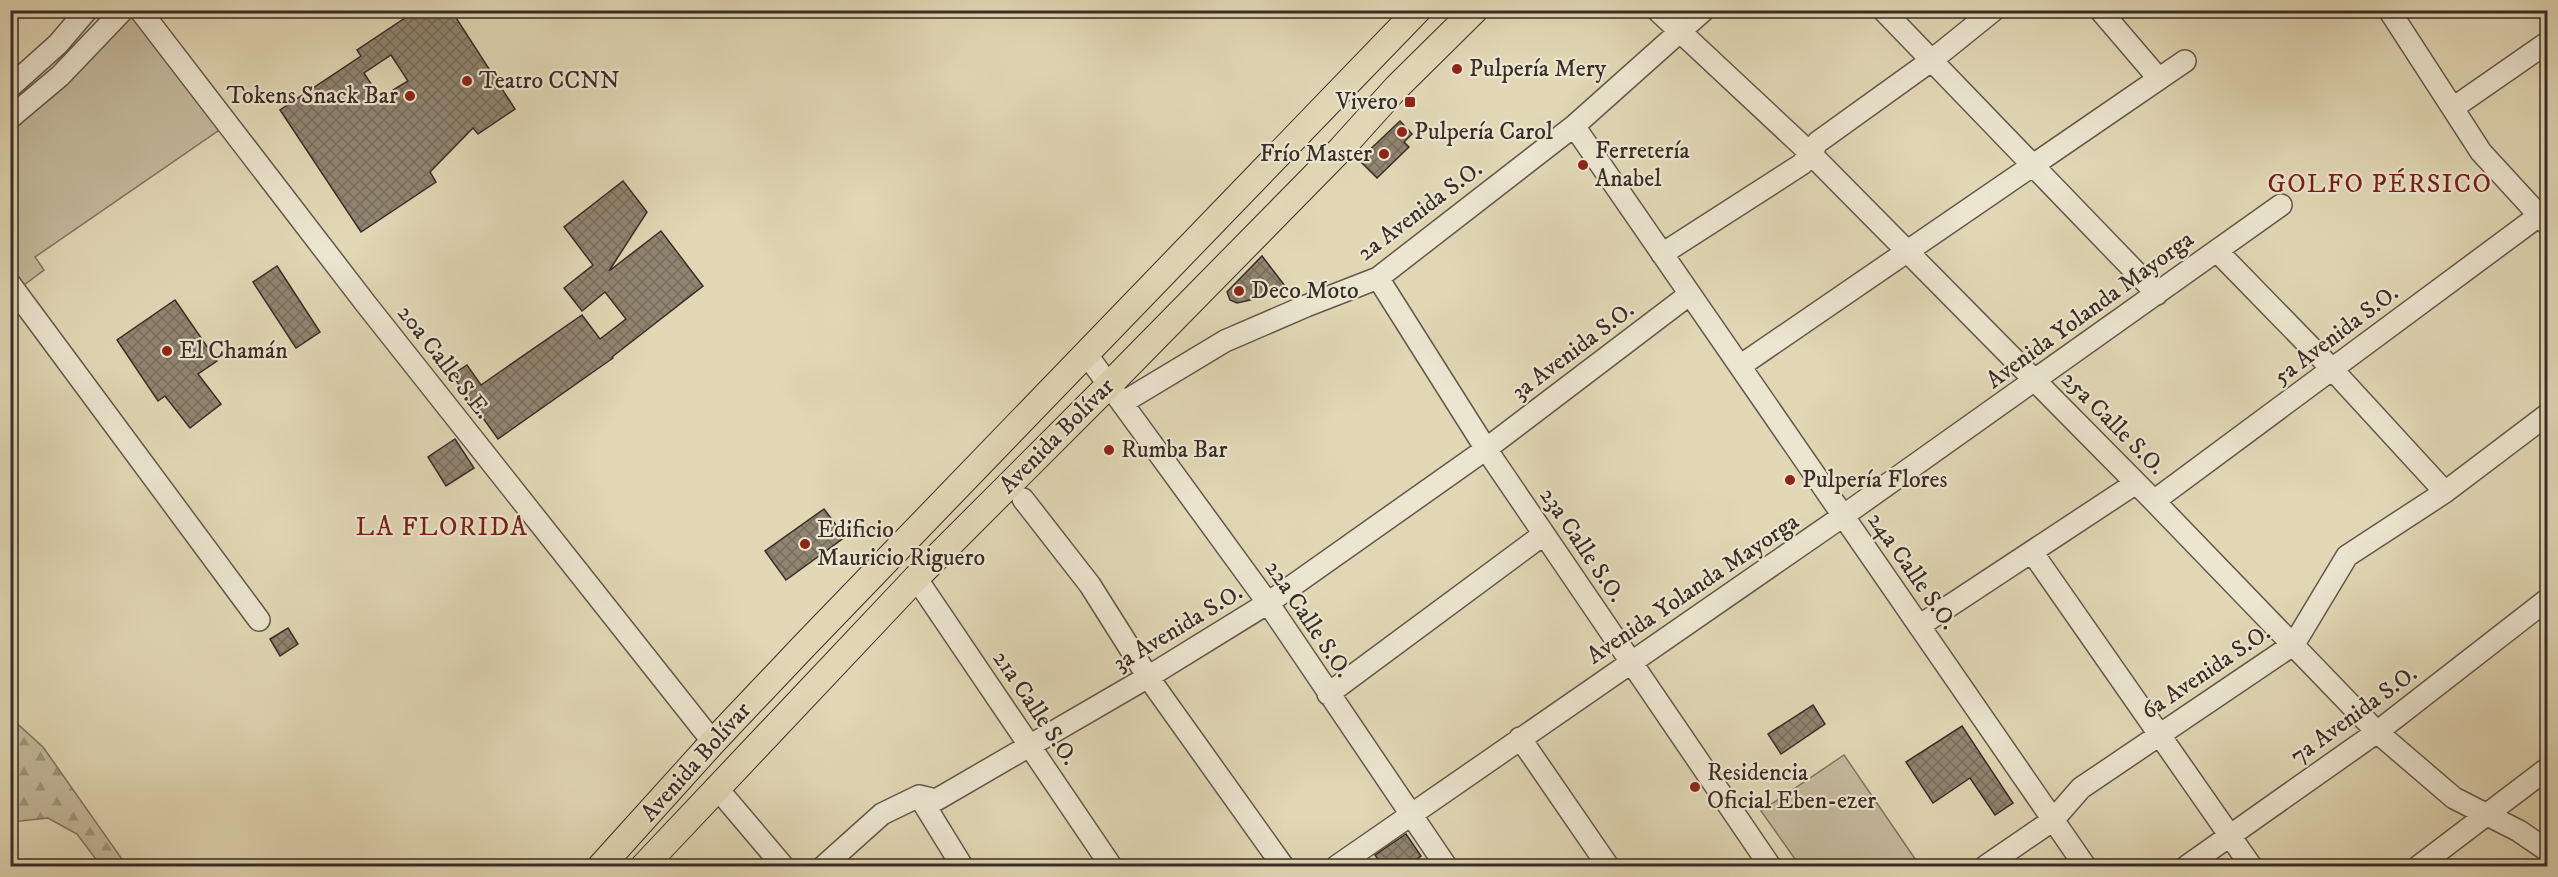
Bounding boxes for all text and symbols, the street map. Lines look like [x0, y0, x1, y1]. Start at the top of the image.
place label: Pulpería Mery [1469, 54, 1607, 84]
marker: Pulpería Mery [1450, 62, 1464, 76]
place label: Teatro CCNN [479, 66, 620, 96]
marker: Teatro CCNN [460, 74, 474, 88]
place label: Tokens Snack Bar [226, 81, 398, 111]
place label: Vivero [1335, 87, 1398, 117]
marker: Tokens Snack Bar [403, 89, 417, 103]
marker: Vivero [1403, 95, 1417, 109]
place label: Pulpería Carol [1414, 117, 1554, 147]
marker: Pulpería Carol [1395, 125, 1409, 139]
place label: Ferretería Anabel [1595, 136, 1691, 194]
place label: Frío Master [1260, 139, 1372, 169]
marker: Frío Master [1377, 147, 1391, 161]
street label: 2a Avenida S.O. [1352, 154, 1488, 268]
marker: Ferretería Anabel [1576, 158, 1590, 172]
district label: GOLFO PÉRSICO [2267, 168, 2493, 201]
street label: Avenida Yolanda Mayorga [1980, 224, 2200, 395]
place label: Deco Moto [1251, 276, 1359, 306]
street label: 5a Avenida S.O. [2267, 278, 2405, 392]
marker: Deco Moto [1232, 284, 1246, 298]
street label: 3a Avenida S.O. [1506, 295, 1640, 407]
street label: 20a Calle S.E. [390, 299, 498, 425]
place label: El Chamán [179, 336, 288, 366]
marker: El Chamán [160, 344, 174, 358]
street label: 25a Calle S.O. [2055, 365, 2171, 481]
street label: Avenida Bolívar [993, 372, 1121, 500]
place label: Rumba Bar [1121, 435, 1227, 465]
marker: Rumba Bar [1102, 443, 1116, 457]
place label: Pulpería Flores [1802, 465, 1947, 495]
marker: Pulpería Flores [1783, 473, 1797, 487]
street label: 23a Calle S.O. [1533, 482, 1631, 608]
street label: Avenida Yolanda Mayorga [1581, 506, 1805, 671]
street label: 24a Calle S.O. [1860, 506, 1964, 636]
district label: LA FLORIDA [356, 511, 528, 544]
place label: Edificio Mauricio Riguero [817, 515, 985, 573]
marker: Edificio Mauricio Riguero [798, 537, 812, 551]
street label: 22a Calle S.O. [1258, 555, 1358, 683]
street label: 3a Avenida S.O. [1108, 578, 1248, 678]
street label: 6a Avenida S.O. [2136, 618, 2276, 726]
street label: 21a Calle S.O. [986, 645, 1084, 771]
street label: 7a Avenida S.O. [2285, 659, 2423, 771]
street label: Avenida Bolívar [634, 696, 758, 828]
place label: Residencia Oficial Eben-ezer [1707, 758, 1876, 816]
marker: Residencia Oficial Eben-ezer [1688, 780, 1702, 794]

